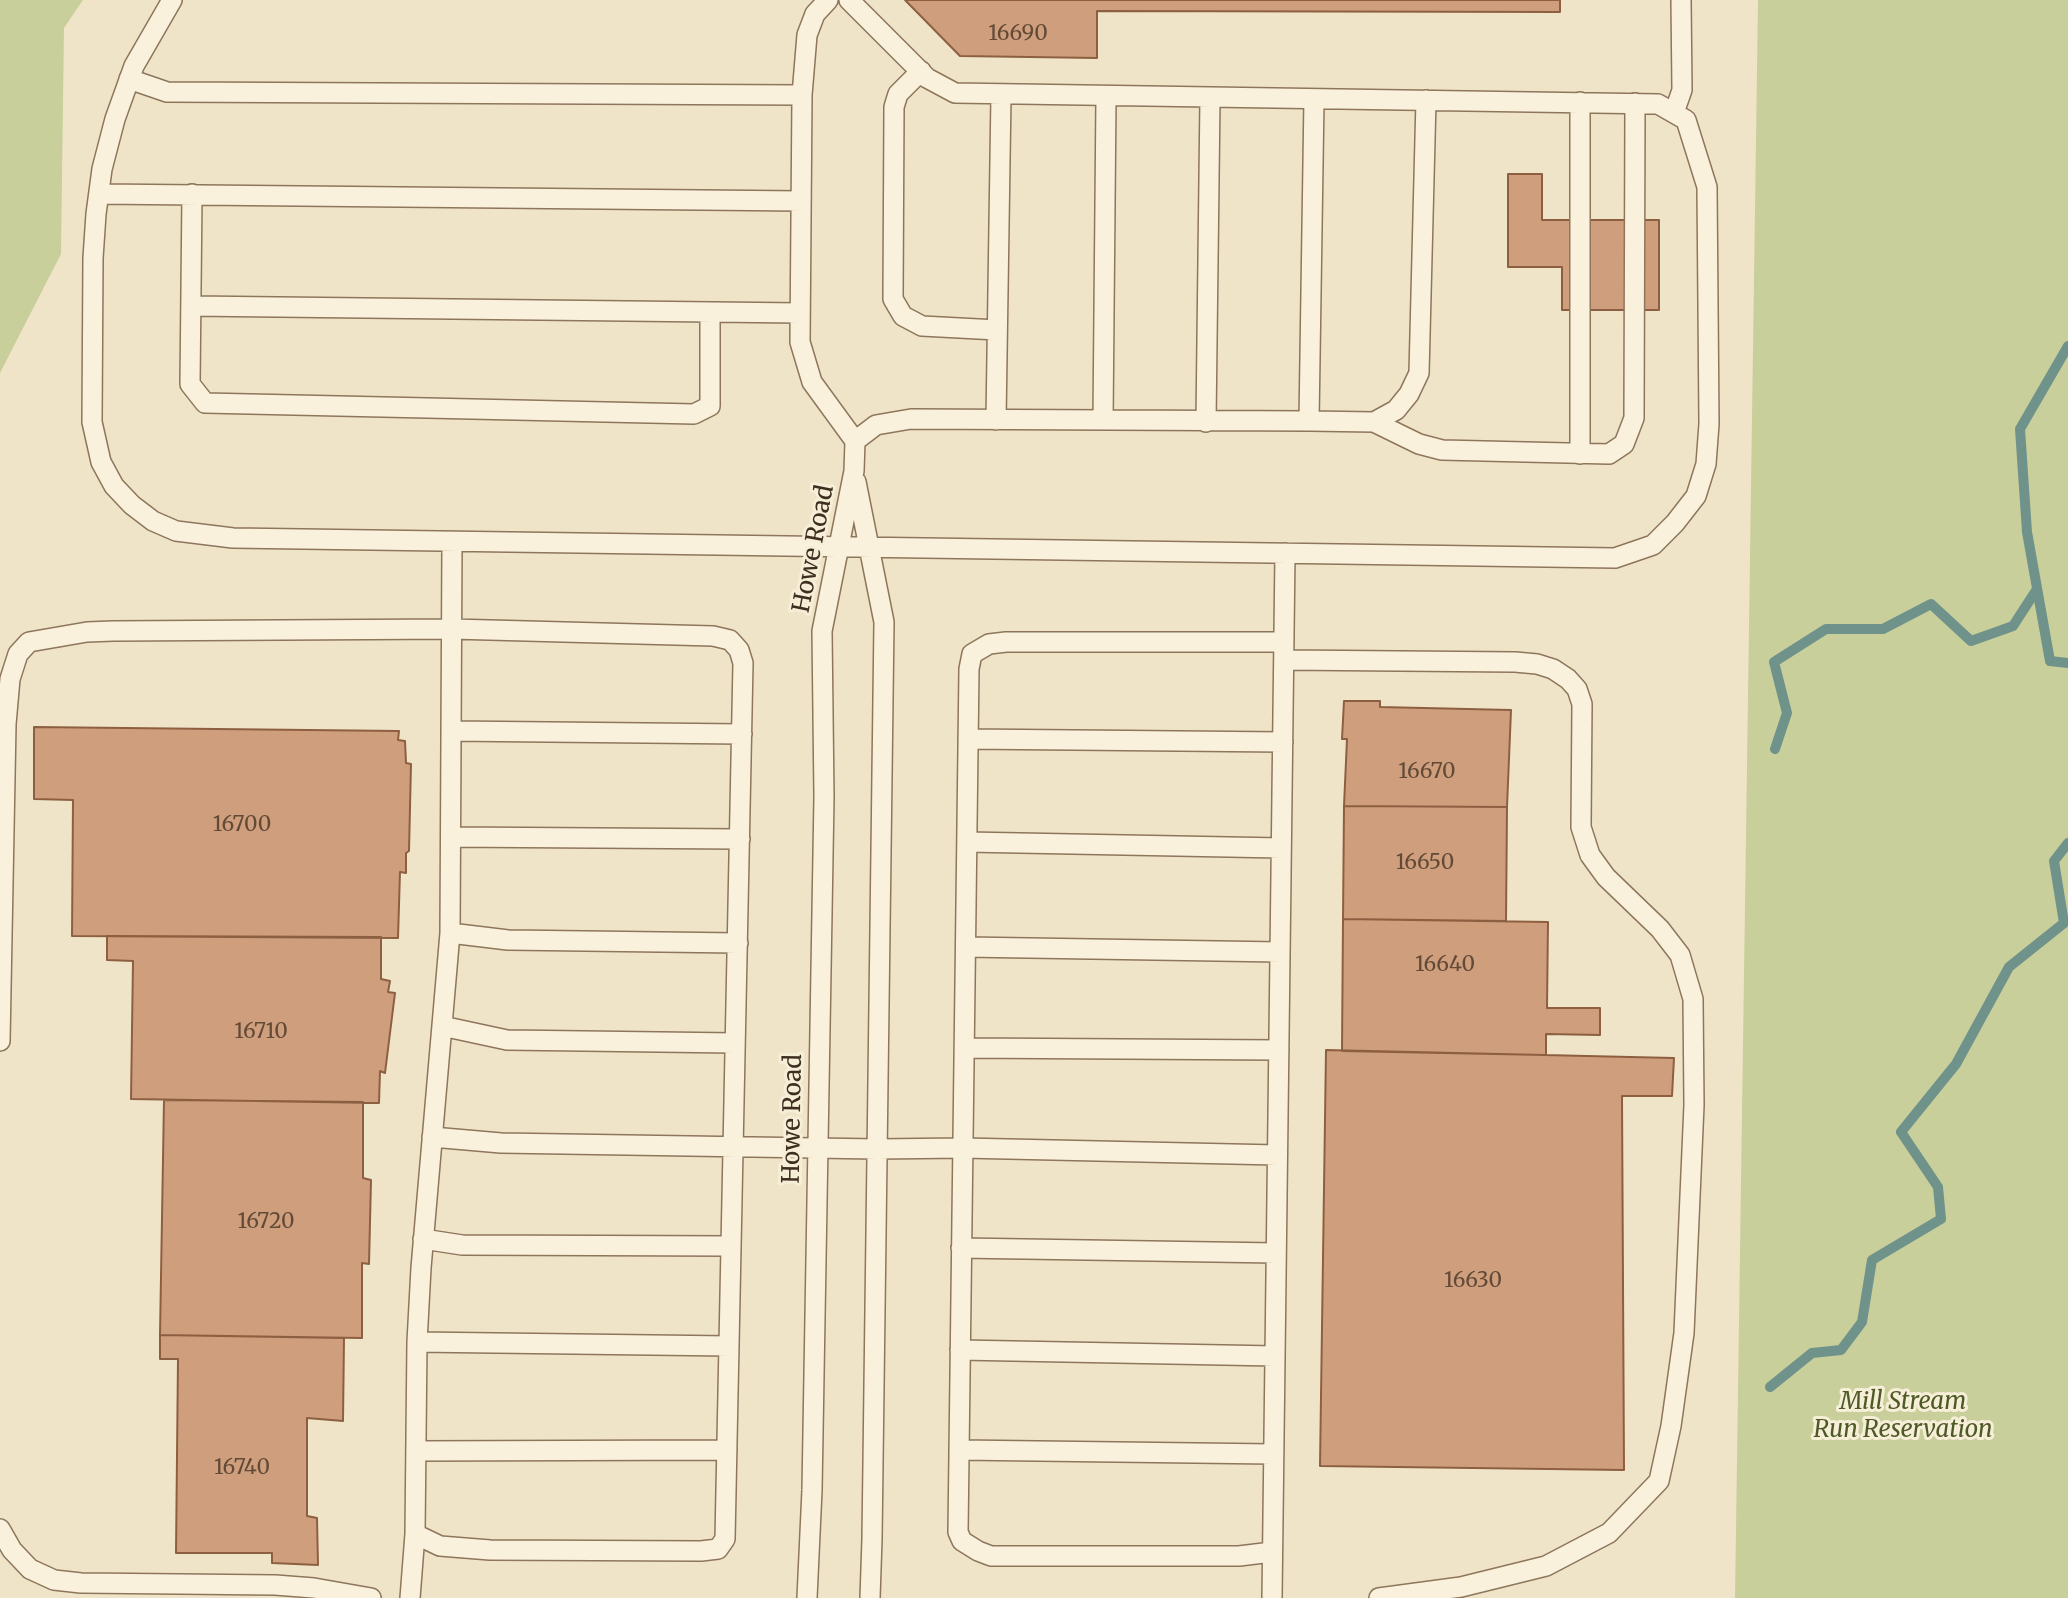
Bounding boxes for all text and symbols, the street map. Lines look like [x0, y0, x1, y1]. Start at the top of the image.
house number: 16690 [988, 21, 1048, 47]
street label: Howe Road [788, 483, 840, 615]
house number: 16670 [1398, 759, 1456, 785]
house number: 16700 [213, 812, 271, 838]
house number: 16650 [1396, 850, 1454, 876]
house number: 16640 [1415, 952, 1475, 978]
house number: 16710 [234, 1019, 288, 1045]
street label: Howe Road [777, 1054, 809, 1184]
house number: 16720 [238, 1209, 294, 1235]
house number: 16630 [1444, 1268, 1502, 1294]
park label: Mill Stream Run Reservation [1814, 1388, 1992, 1444]
house number: 16740 [214, 1455, 270, 1481]

